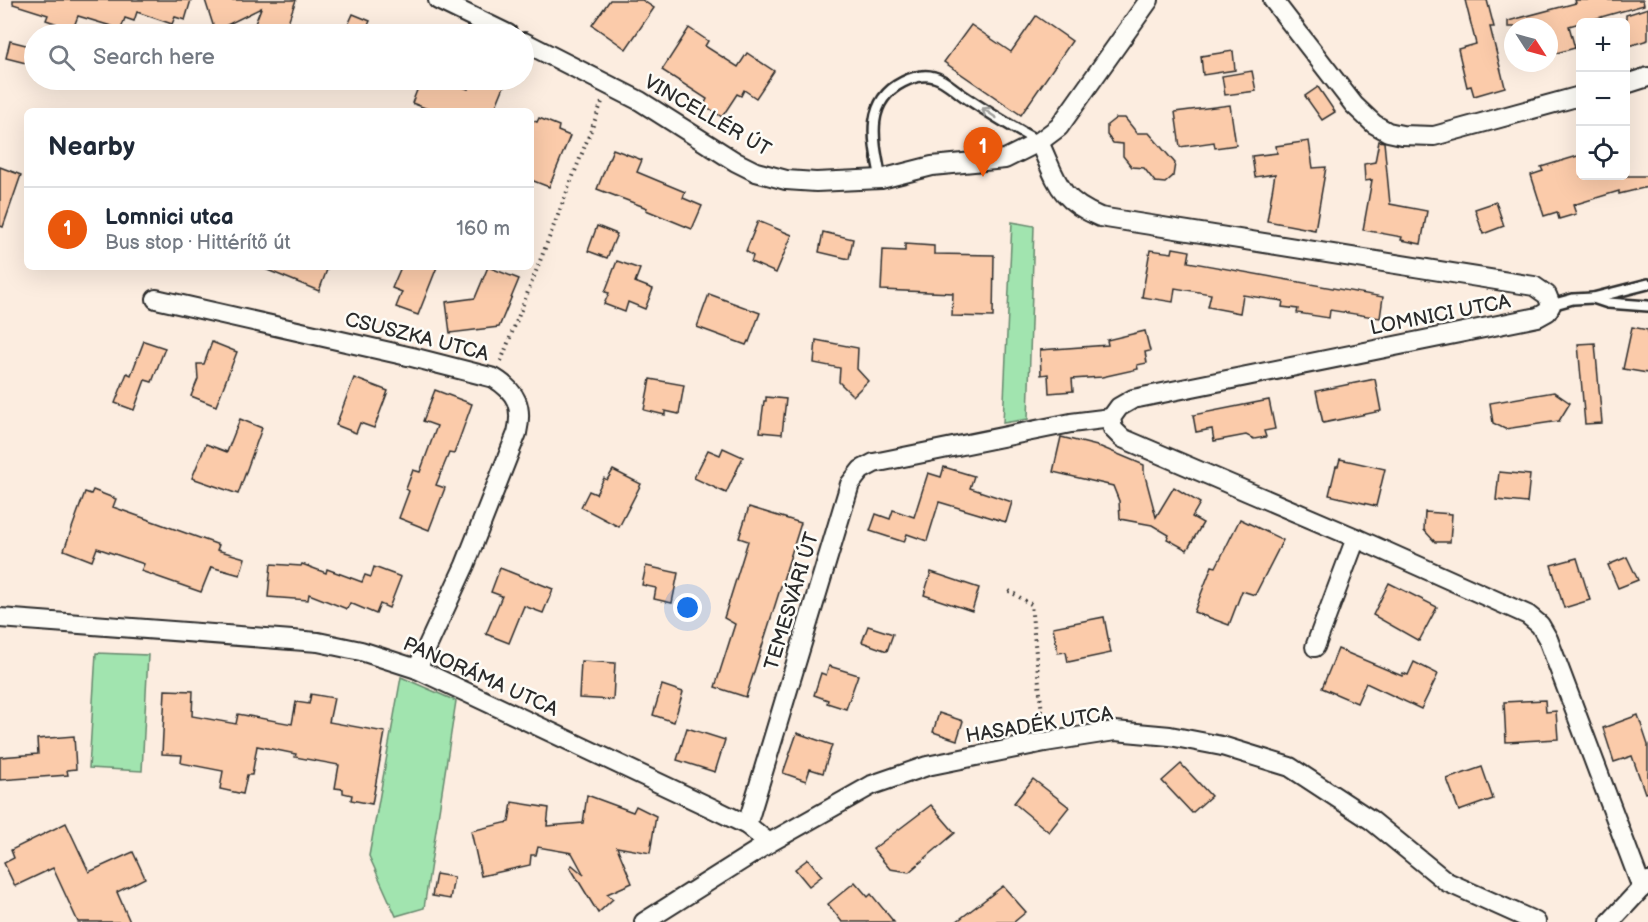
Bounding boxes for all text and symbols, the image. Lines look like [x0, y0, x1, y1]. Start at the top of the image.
north arrow [1504, 18, 1558, 72]
map controls [1576, 18, 1630, 180]
button: + [1576, 18, 1630, 72]
search box [24, 24, 534, 90]
icon: search [45, 41, 78, 74]
text: Search here [93, 44, 215, 71]
street label: VINCELLÉR ÚT [640, 69, 776, 162]
button: − [1576, 72, 1630, 126]
one-way arrow [981, 106, 998, 118]
button: locate [1576, 126, 1630, 180]
pin: 1 [964, 128, 1002, 177]
text: Nearby [48, 132, 135, 163]
text: Lomnici utca [105, 204, 234, 231]
text: 1 [63, 217, 72, 241]
text: 160 m [456, 217, 510, 241]
text: Bus stop · Hittérítő út [105, 231, 291, 255]
street label: LOMNICI UTCA [1368, 289, 1513, 340]
street label: CSUSZKA UTCA [342, 307, 492, 367]
street label: TEMESVÁRI ÚT [759, 529, 824, 673]
your location [673, 593, 702, 622]
street label: PANORÁMA UTCA [399, 631, 563, 722]
street label: HASADÉK UTCA [964, 700, 1115, 748]

